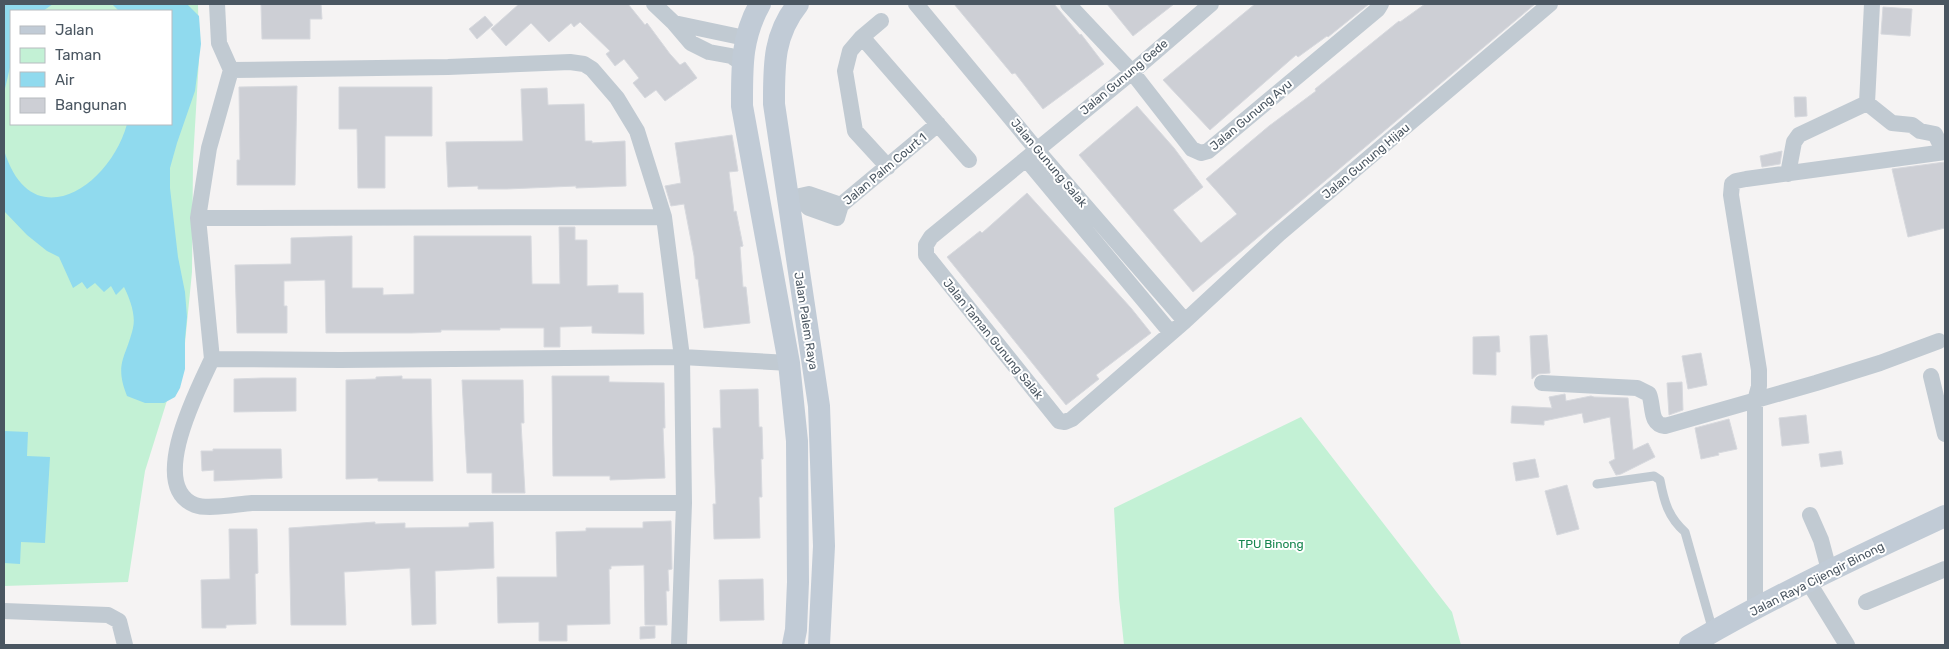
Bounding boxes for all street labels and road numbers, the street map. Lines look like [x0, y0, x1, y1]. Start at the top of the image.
street label: Jalan Gunung Gede [1077, 36, 1171, 118]
street label: Jalan Gunung Ayu [1207, 77, 1295, 153]
street label: Jalan Gunung Salak [1008, 116, 1091, 211]
street label: Jalan Gunung Hijau [1320, 120, 1412, 202]
street label: Jalan Palm Court 1 [841, 130, 929, 208]
street label: Jalan Palem Raya [791, 271, 821, 371]
street label: Jalan Taman Gunung Salak [940, 276, 1046, 403]
street label: Jalan Raya Cijengir Binong [1747, 539, 1887, 619]

